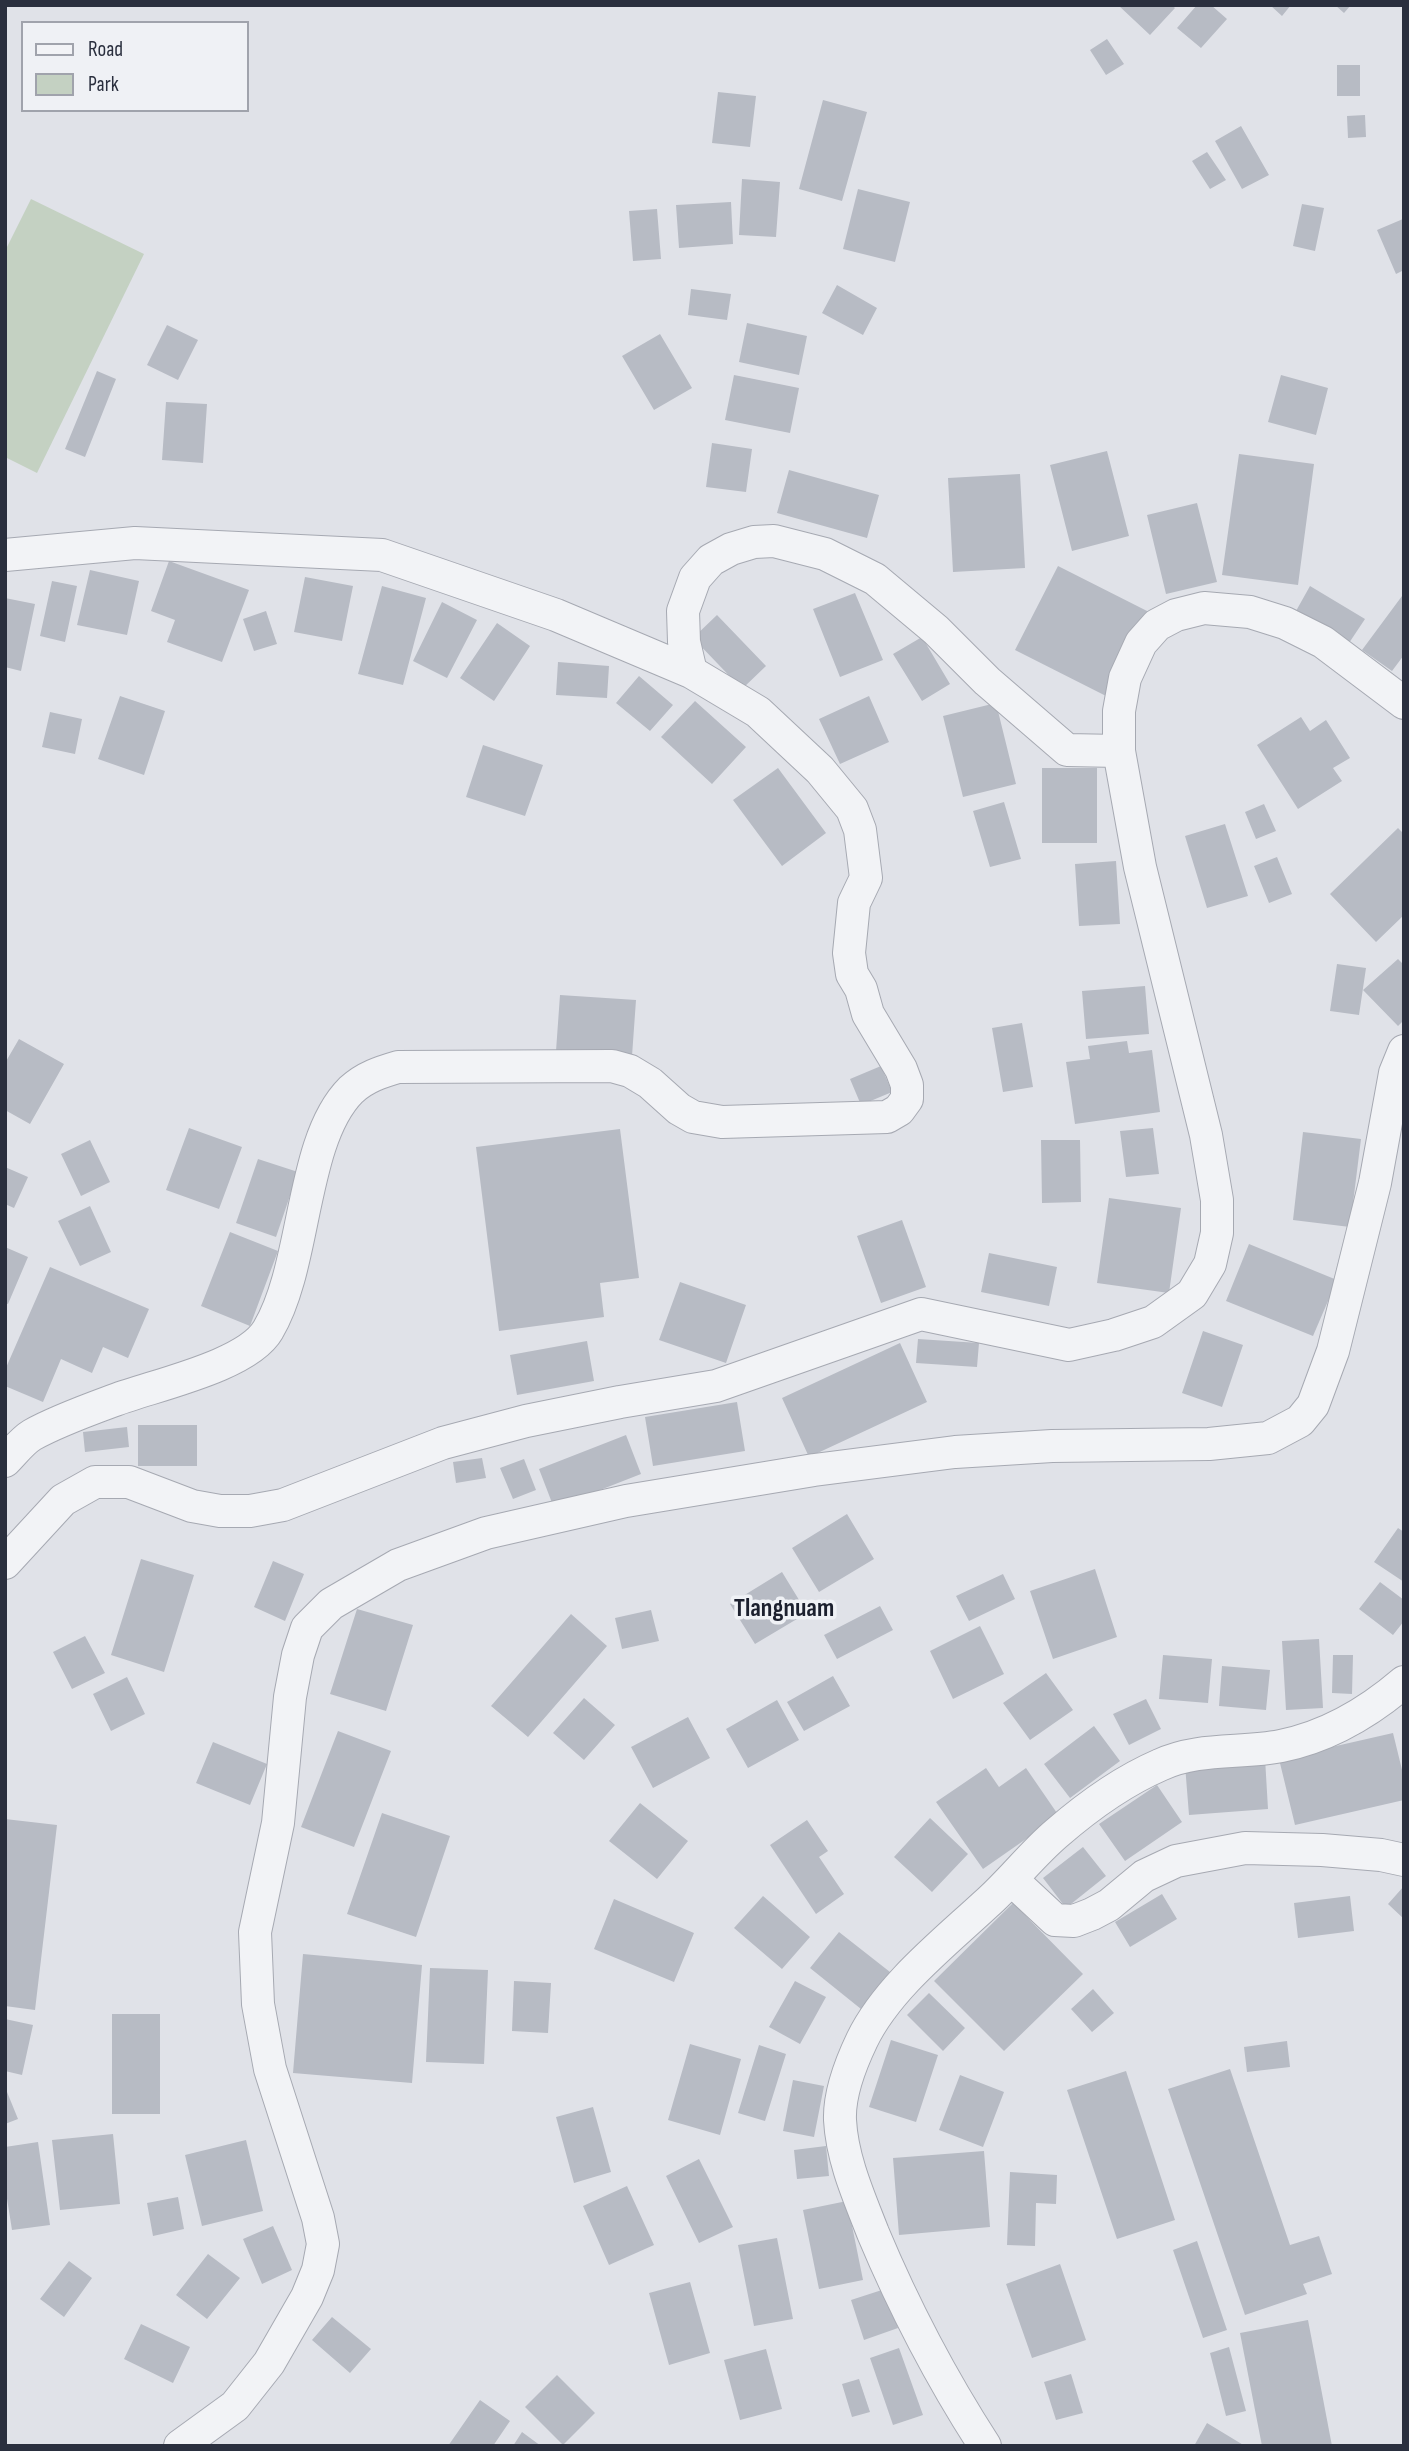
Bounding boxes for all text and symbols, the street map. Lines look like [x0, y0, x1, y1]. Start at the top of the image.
legend [21, 21, 248, 112]
text: Road [88, 37, 123, 62]
text: Park [88, 72, 119, 97]
district label: Tlangnuam [734, 1593, 834, 1625]

